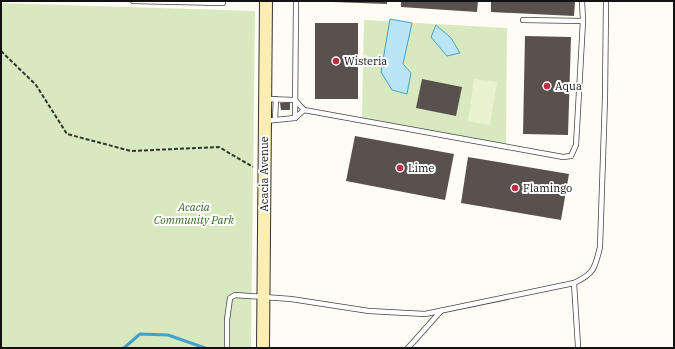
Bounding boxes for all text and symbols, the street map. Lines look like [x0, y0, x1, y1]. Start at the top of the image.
place label: Wisteria [344, 54, 387, 68]
marker: Wisteria [331, 56, 341, 66]
place label: Aqua [555, 79, 582, 93]
marker: Aqua [542, 81, 552, 91]
street label: Acacia Avenue [257, 136, 271, 212]
place label: Lime [408, 161, 434, 175]
marker: Lime [395, 163, 405, 173]
place label: Flamingo [523, 181, 572, 195]
marker: Flamingo [510, 183, 520, 193]
park label: Acacia Community Park [154, 200, 234, 227]

